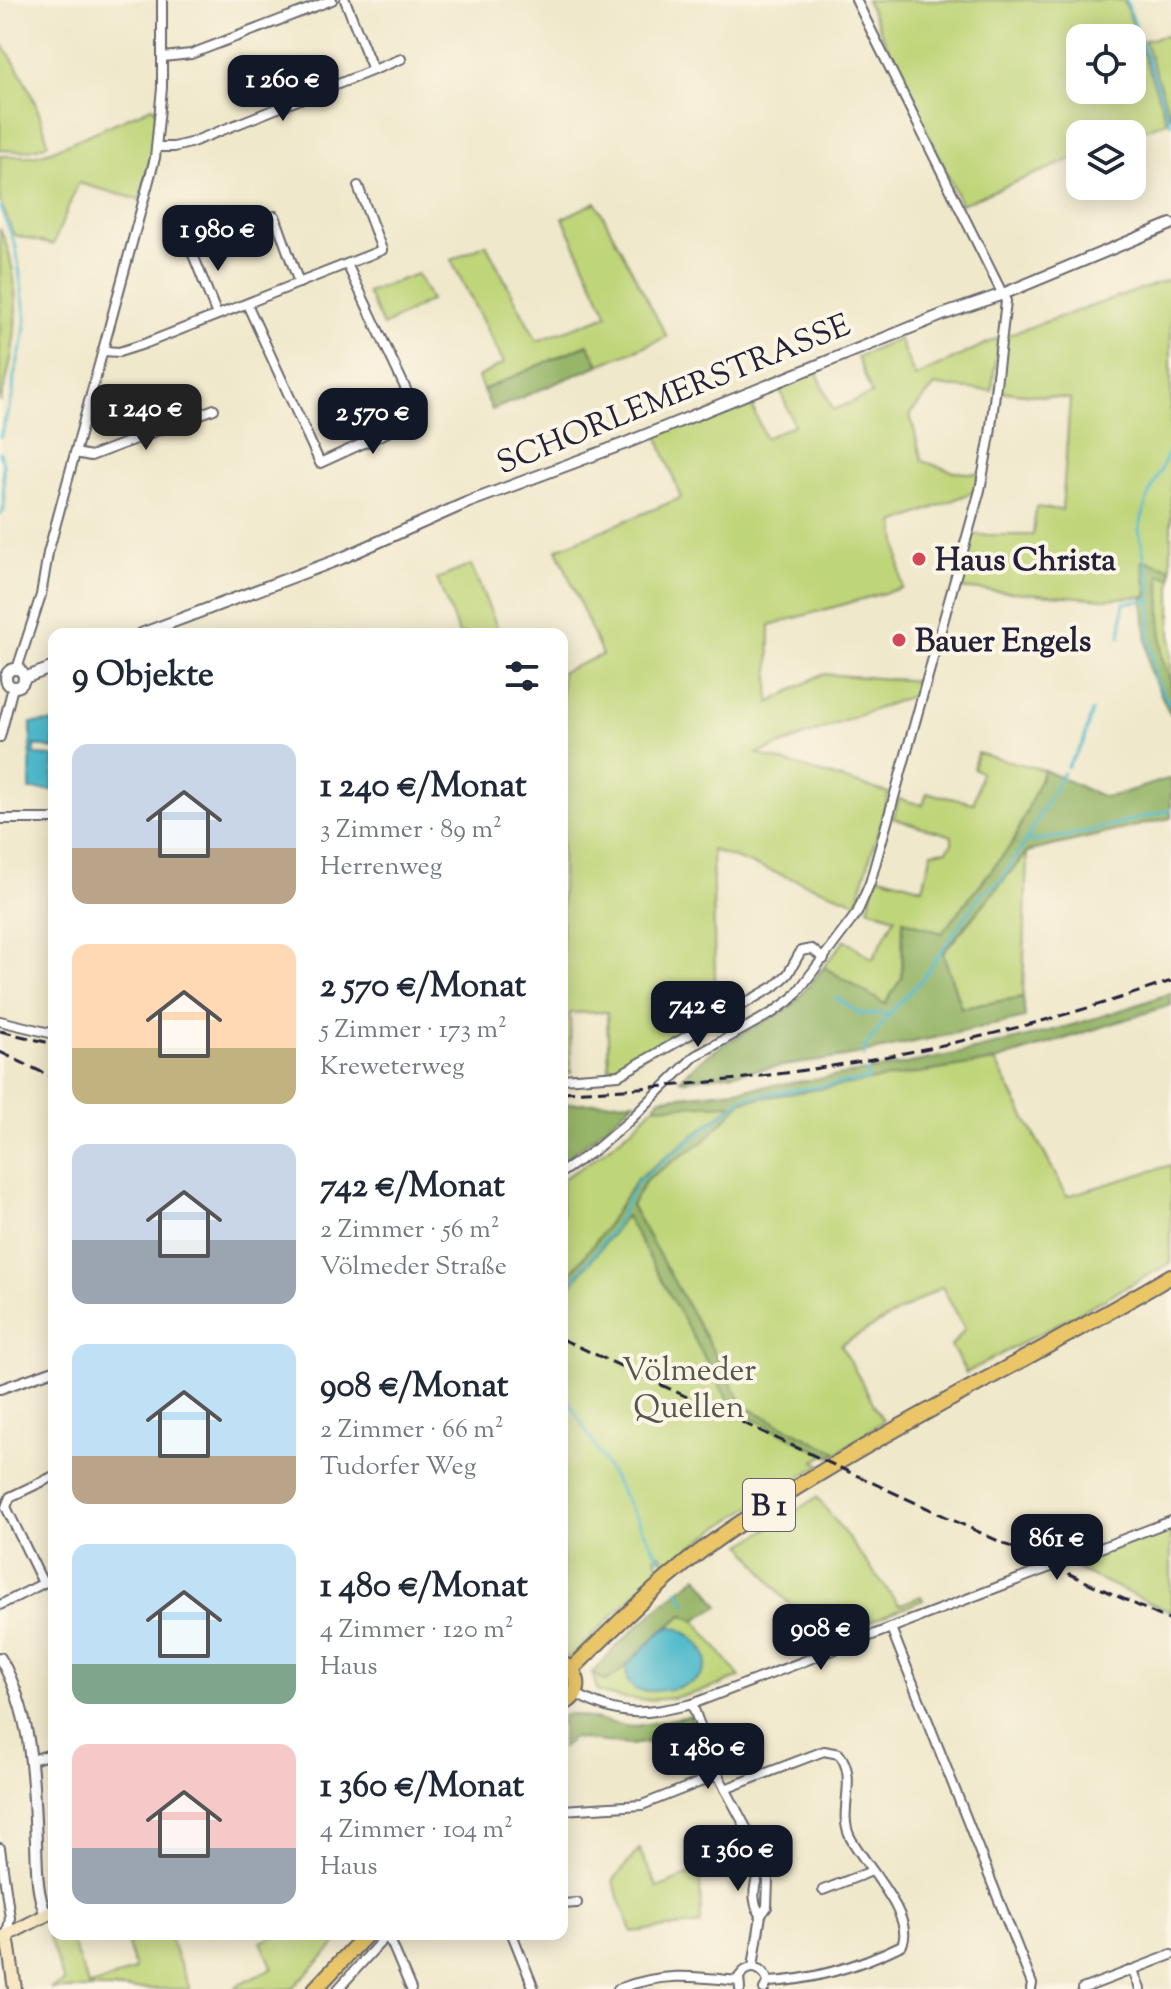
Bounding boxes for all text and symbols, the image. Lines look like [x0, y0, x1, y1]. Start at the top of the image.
map controls [1066, 24, 1146, 200]
button: locate [1066, 24, 1146, 104]
pin: 1 260 € [209, 55, 357, 123]
text: 1 260 € [246, 62, 320, 99]
button: layers [1066, 120, 1146, 200]
pin: 1 980 € [144, 205, 292, 273]
text: 1 980 € [180, 212, 256, 249]
street label: SCHORLEMERSTRASSE [490, 304, 858, 488]
pin: 1 240 € [72, 384, 220, 452]
pin: 2 570 € [299, 388, 447, 456]
text: 1 240 € [109, 391, 183, 428]
text: 2 570 € [336, 395, 410, 432]
place label: Haus Christa [935, 539, 1116, 585]
marker: Haus Christa [910, 550, 928, 568]
place label: Bauer Engels [915, 620, 1091, 666]
marker: Bauer Engels [890, 631, 908, 649]
text: 9 Objekte [72, 652, 214, 701]
icon: filters [500, 654, 544, 698]
text: 1 240 €/Monat [320, 763, 527, 812]
icon: home [136, 776, 232, 872]
text: 3 Zimmer · 89 m² [320, 812, 502, 849]
text: Herrenweg [320, 849, 442, 886]
text: 2 570 €/Monat [320, 963, 526, 1012]
icon: home [136, 976, 232, 1072]
pin: 742 € [642, 981, 754, 1049]
text: 742 € [669, 988, 727, 1025]
text: 5 Zimmer · 173 m² [320, 1012, 507, 1049]
text: Kreweterweg [320, 1049, 465, 1086]
text: 742 €/Monat [320, 1163, 505, 1212]
icon: home [136, 1176, 232, 1272]
text: 2 Zimmer · 56 m² [320, 1212, 500, 1249]
text: Völmeder Straße [320, 1249, 507, 1286]
park label: Völmeder Quellen [622, 1349, 756, 1432]
text: 908 €/Monat [320, 1363, 509, 1412]
icon: home [136, 1376, 232, 1472]
text: 2 Zimmer · 66 m² [320, 1412, 504, 1449]
text: Tudorfer Weg [320, 1449, 476, 1486]
road number: B 1 [743, 1479, 795, 1531]
pin: 861 € [1001, 1514, 1113, 1582]
text: 861 € [1029, 1521, 1085, 1558]
text: 1 480 €/Monat [320, 1563, 528, 1612]
icon: home [136, 1576, 232, 1672]
pin: 908 € [765, 1604, 877, 1672]
text: 908 € [791, 1611, 851, 1648]
text: 4 Zimmer · 120 m² [320, 1612, 513, 1649]
text: Haus [320, 1649, 377, 1686]
pin: 1 480 € [634, 1723, 782, 1791]
text: 1 480 € [670, 1730, 746, 1767]
text: 1 360 €/Monat [320, 1763, 524, 1812]
icon: home [136, 1776, 232, 1872]
text: 4 Zimmer · 104 m² [320, 1812, 513, 1849]
pin: 1 360 € [664, 1825, 812, 1893]
text: 1 360 € [702, 1832, 774, 1869]
text: Haus [320, 1849, 377, 1886]

